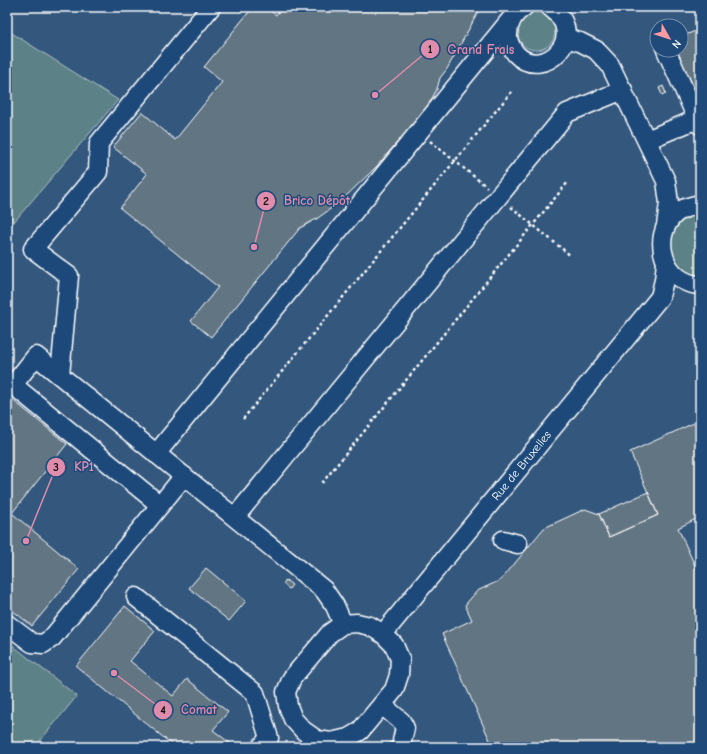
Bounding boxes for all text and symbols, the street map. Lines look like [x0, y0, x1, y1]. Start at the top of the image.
north arrow [649, 18, 689, 58]
callout: Grand Frais [420, 37, 523, 62]
text: N [669, 37, 684, 51]
text: 1 [428, 42, 433, 56]
text: Grand Frais [448, 42, 515, 57]
callout: Brico Dépôt [256, 188, 358, 213]
text: Brico Dépôt [284, 193, 351, 208]
text: 2 [263, 194, 269, 208]
street label: Rue de Bruxelles [489, 428, 554, 503]
callout: KP1 [46, 454, 102, 479]
text: KP1 [74, 459, 94, 474]
text: 3 [53, 460, 59, 474]
callout: Comat [153, 697, 225, 722]
text: Comat [181, 702, 218, 717]
text: 4 [160, 703, 166, 717]

